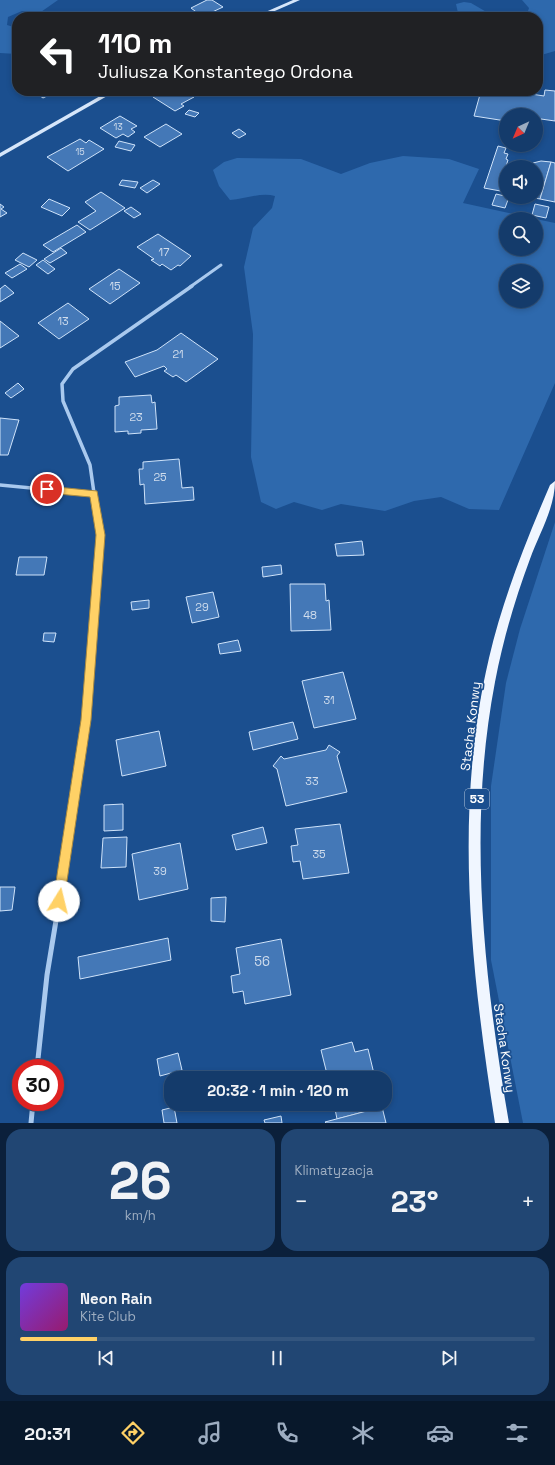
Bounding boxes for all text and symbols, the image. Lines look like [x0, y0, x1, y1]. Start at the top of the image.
text: 110 m [98, 25, 172, 61]
icon: left [32, 28, 84, 80]
text: Juliusza Konstantego Ordona [98, 60, 353, 83]
north arrow [499, 108, 543, 152]
map controls [499, 108, 543, 308]
house number: 13 [113, 121, 123, 133]
house number: 15 [75, 146, 85, 158]
button: sound [499, 160, 543, 204]
button: search [499, 212, 543, 256]
house number: 17 [159, 245, 169, 259]
button: layers [499, 264, 543, 308]
house number: 15 [109, 279, 121, 293]
house number: 13 [57, 314, 69, 328]
house number: 21 [172, 347, 184, 361]
house number: 23 [129, 410, 143, 424]
house number: 25 [153, 470, 167, 484]
pin [30, 472, 64, 506]
icon: arrive [36, 478, 58, 500]
house number: 29 [195, 600, 209, 614]
house number: 48 [303, 608, 317, 622]
street label: Stacha Konwy [457, 680, 484, 772]
house number: 31 [323, 693, 335, 707]
house number: 33 [305, 774, 319, 788]
road number: 53 [465, 789, 489, 809]
house number: 35 [312, 847, 326, 861]
house number: 39 [153, 864, 167, 878]
position arrow [38, 880, 80, 922]
house number: 56 [254, 953, 270, 970]
street label: Stacha Konwy [490, 1002, 519, 1094]
speed limit sign: 30 [12, 1059, 64, 1111]
text: 20:32 · 1 min · 120 m [207, 1081, 349, 1100]
text: 26 [109, 1148, 172, 1214]
text: Klimatyzacja [295, 1162, 373, 1179]
text: 23° [391, 1182, 439, 1221]
text: − [295, 1187, 308, 1215]
text: + [521, 1187, 535, 1215]
text: km/h [125, 1207, 156, 1224]
text: Neon Rain [80, 1289, 152, 1308]
text: Kite Club [80, 1308, 136, 1325]
icon: previous [95, 1347, 117, 1369]
icon: pause [266, 1347, 288, 1369]
icon: next [438, 1347, 460, 1369]
icon: directions [119, 1419, 147, 1447]
icon: music [196, 1419, 224, 1447]
icon: phone [273, 1419, 301, 1447]
icon: climate [349, 1419, 377, 1447]
icon: car [426, 1419, 454, 1447]
icon: filters [503, 1419, 531, 1447]
text: 20:31 [24, 1422, 71, 1445]

